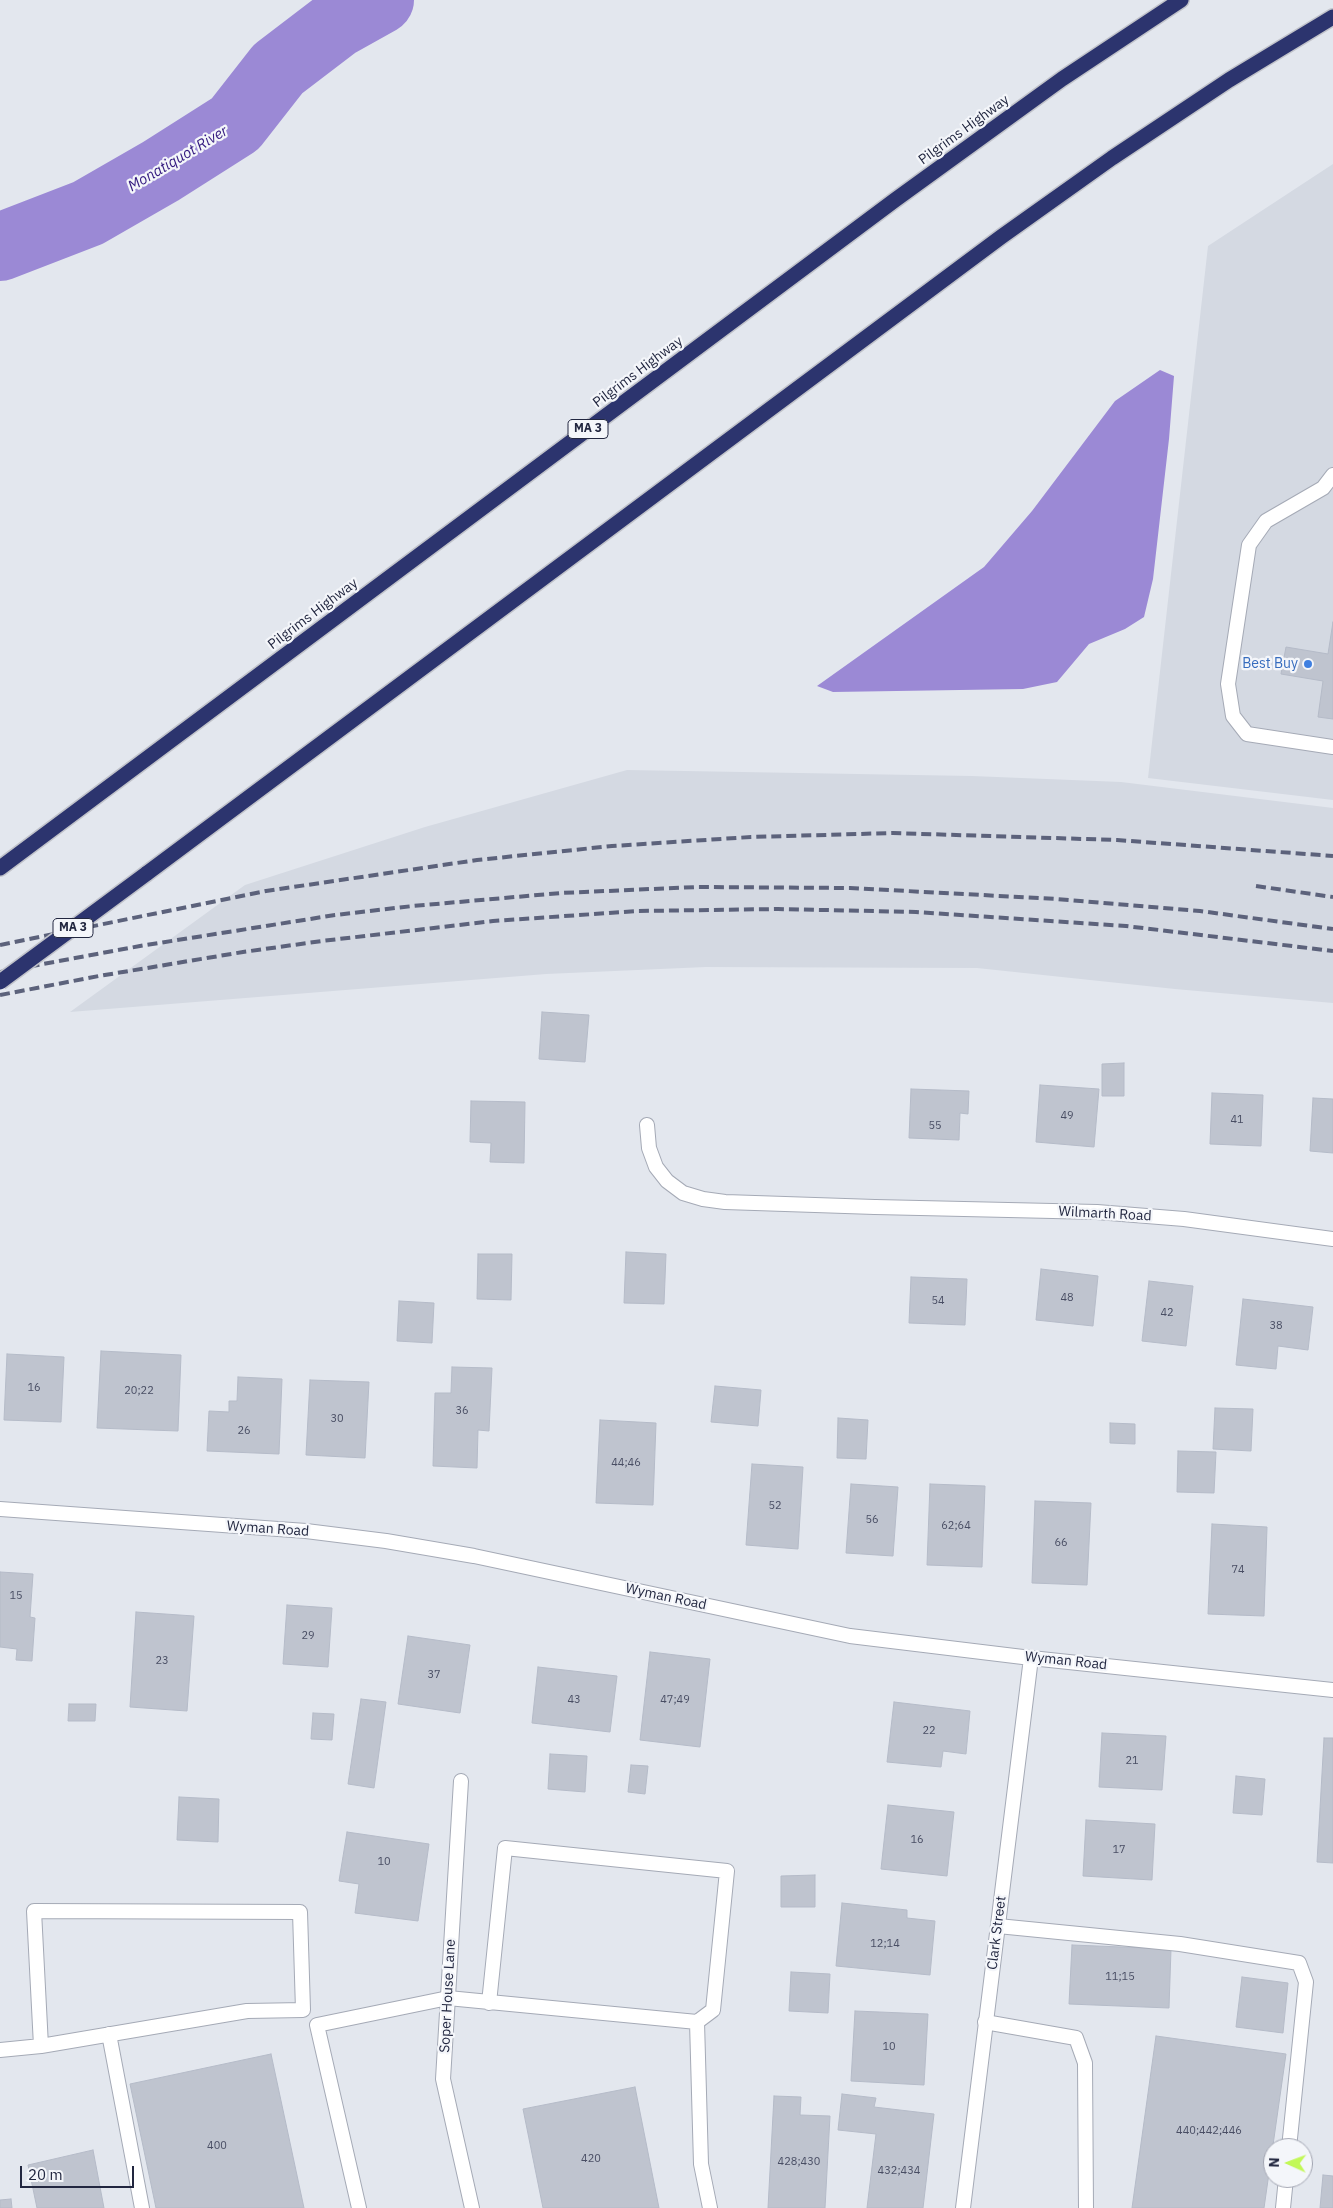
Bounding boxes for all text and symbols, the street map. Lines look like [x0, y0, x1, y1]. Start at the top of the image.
street label: Pilgrims Highway [915, 92, 1013, 168]
water label: Monatiquot River [125, 122, 231, 196]
street label: Pilgrims Highway [590, 333, 686, 411]
road number: MA 3 [568, 419, 608, 438]
street label: Pilgrims Highway [265, 575, 361, 653]
place label: Best Buy [1242, 656, 1298, 672]
marker: Best Buy [1302, 658, 1314, 670]
road number: MA 3 [53, 918, 93, 938]
house number: 49 [1060, 1109, 1074, 1123]
house number: 41 [1230, 1113, 1244, 1127]
house number: 55 [928, 1119, 942, 1133]
street label: Wilmarth Road [1058, 1203, 1152, 1225]
house number: 48 [1060, 1291, 1074, 1305]
house number: 54 [931, 1294, 945, 1308]
house number: 42 [1160, 1306, 1174, 1320]
house number: 38 [1269, 1319, 1283, 1333]
house number: 16 [27, 1381, 41, 1395]
house number: 20;22 [124, 1384, 154, 1398]
house number: 36 [455, 1404, 469, 1418]
house number: 30 [330, 1412, 344, 1426]
house number: 26 [237, 1424, 251, 1438]
house number: 44;46 [611, 1456, 641, 1470]
house number: 52 [768, 1499, 782, 1513]
house number: 56 [865, 1513, 879, 1527]
street label: Wyman Road [226, 1518, 310, 1540]
house number: 62;64 [941, 1519, 971, 1533]
house number: 66 [1054, 1536, 1068, 1550]
house number: 74 [1231, 1563, 1245, 1577]
street label: Wyman Road [624, 1580, 708, 1614]
house number: 15 [9, 1589, 23, 1603]
house number: 29 [301, 1629, 315, 1643]
street label: Wyman Road [1024, 1648, 1108, 1674]
house number: 23 [155, 1654, 169, 1668]
house number: 37 [427, 1668, 441, 1682]
house number: 43 [567, 1693, 581, 1707]
house number: 47;49 [660, 1693, 690, 1707]
house number: 22 [922, 1724, 936, 1738]
house number: 21 [1125, 1754, 1139, 1768]
house number: 16 [910, 1833, 924, 1847]
house number: 17 [1112, 1843, 1126, 1857]
house number: 10 [377, 1855, 391, 1869]
street label: Clark Street [984, 1895, 1010, 1971]
house number: 12;14 [870, 1937, 900, 1951]
street label: Soper House Lane [437, 1939, 459, 2053]
house number: 11;15 [1105, 1970, 1135, 1984]
house number: 10 [882, 2040, 896, 2054]
house number: 440;442;446 [1176, 2124, 1242, 2138]
north arrow [1263, 2138, 1313, 2188]
house number: 400 [207, 2139, 227, 2153]
house number: 420 [581, 2152, 601, 2166]
house number: 428;430 [778, 2155, 820, 2169]
scale bar [22, 2156, 136, 2188]
text: N [1265, 2157, 1283, 2168]
house number: 432;434 [878, 2164, 920, 2178]
text: 20 m [28, 2165, 63, 2184]

